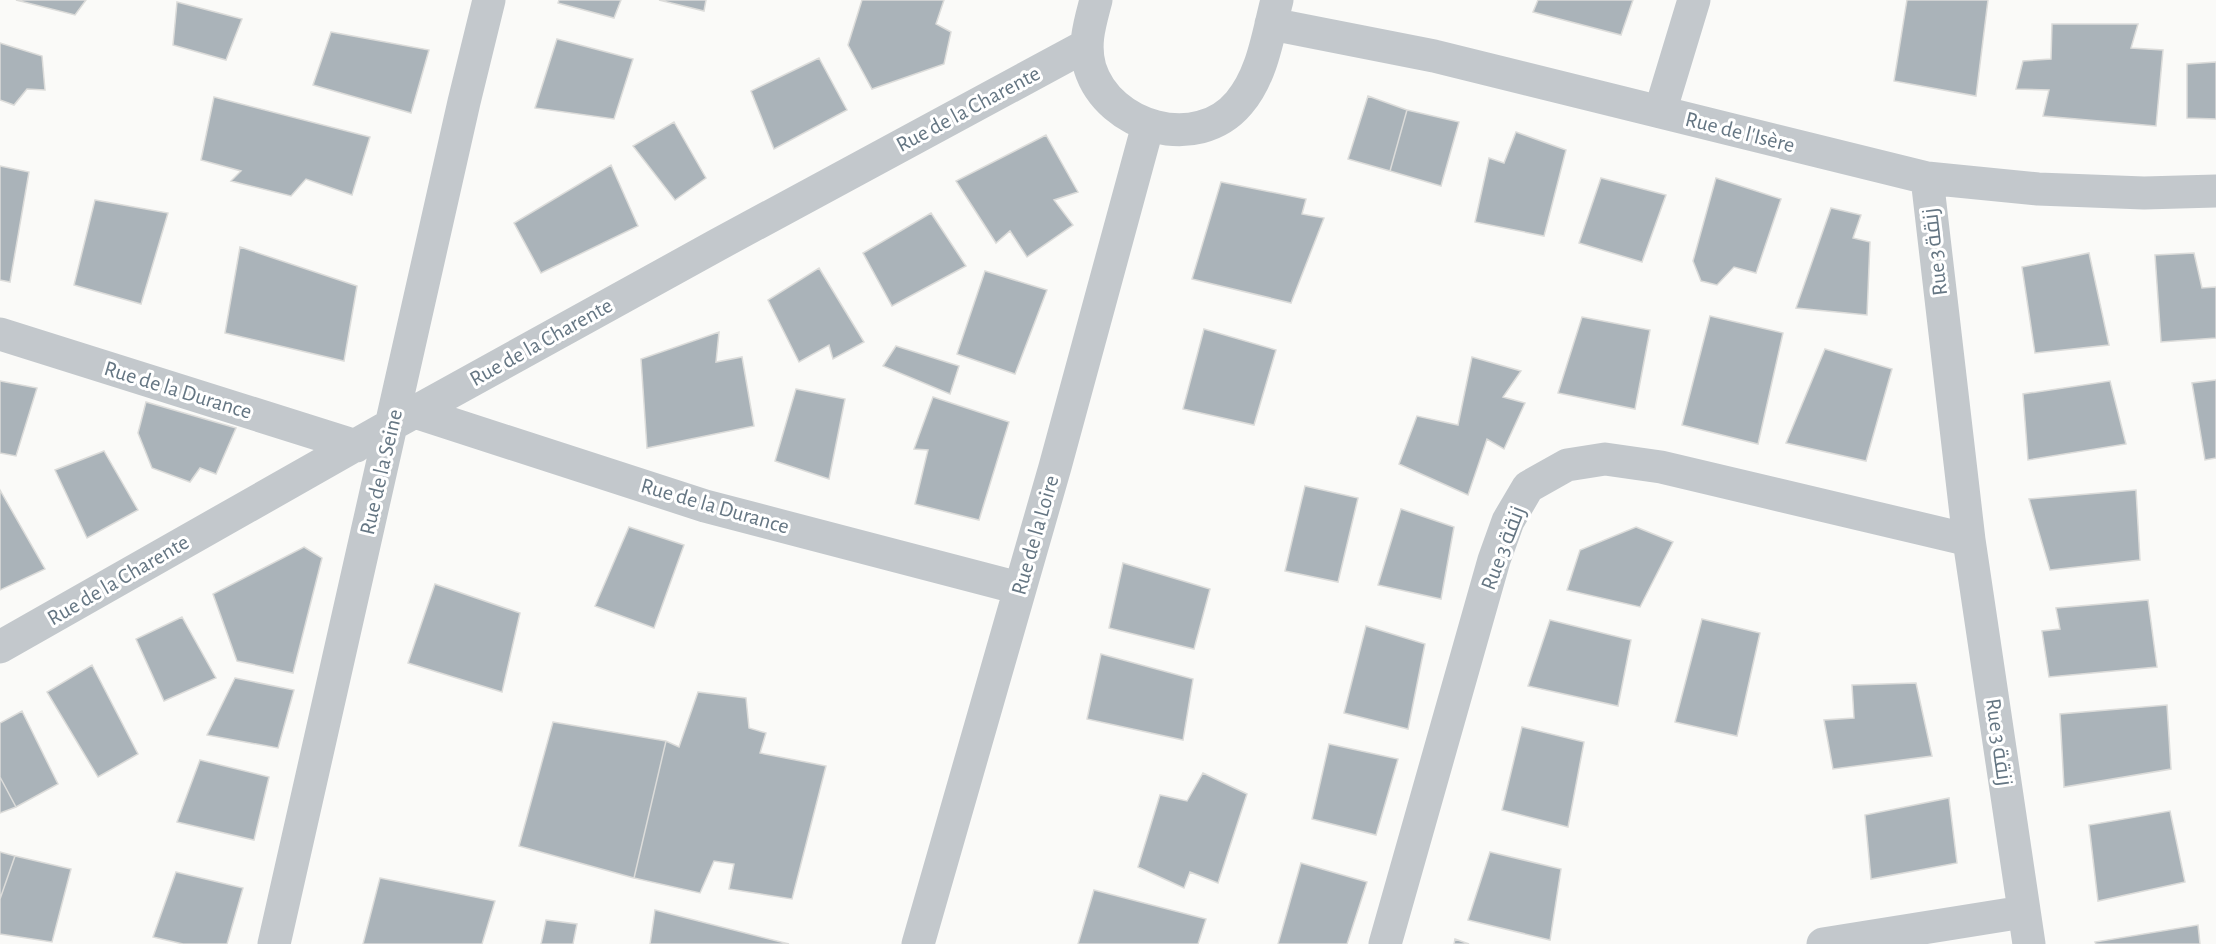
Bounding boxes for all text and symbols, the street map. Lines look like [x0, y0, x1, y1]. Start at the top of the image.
street label: Rue de la Charente [892, 62, 1044, 156]
street label: Rue de l'Isère [1683, 108, 1797, 156]
street label: Rue 3 زنقة [1919, 207, 1952, 297]
street label: Rue de la Charente [466, 294, 616, 390]
street label: Rue de la Durance [102, 357, 254, 423]
street label: Rue de la Seine [356, 407, 406, 537]
street label: Rue de la Loire [1007, 473, 1063, 597]
street label: Rue de la Durance [638, 474, 792, 538]
street label: Rue 3 زنقة [1477, 503, 1530, 593]
street label: Rue de la Charente [43, 531, 193, 629]
street label: Rue 3 زنقة [1981, 697, 2016, 787]

